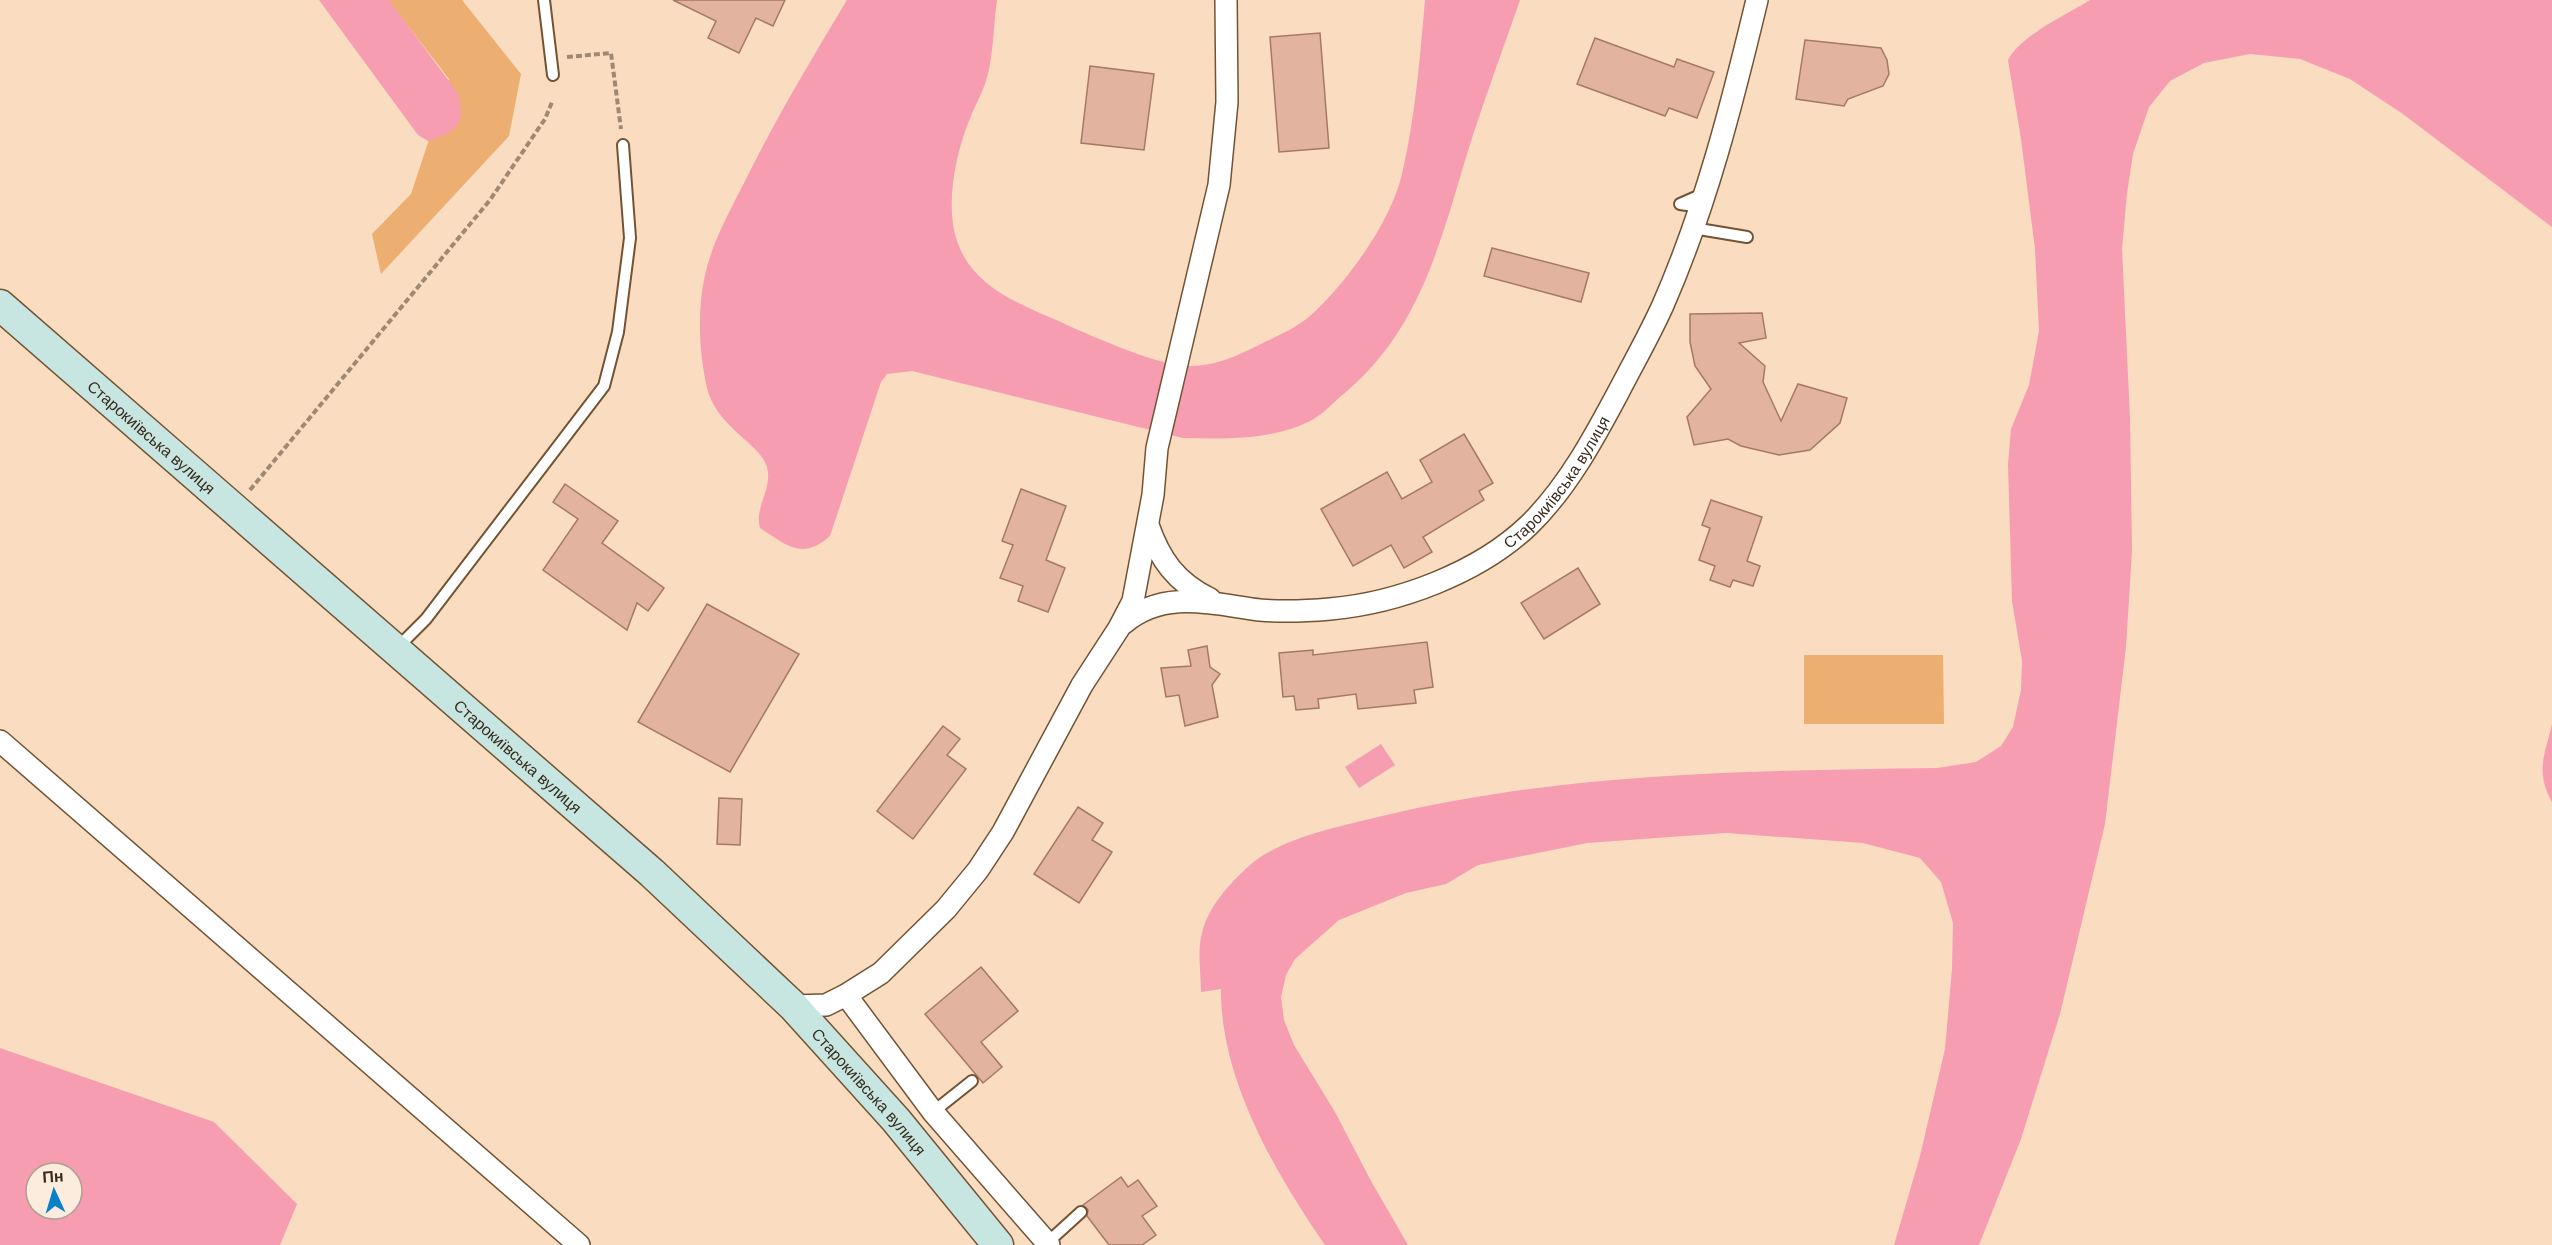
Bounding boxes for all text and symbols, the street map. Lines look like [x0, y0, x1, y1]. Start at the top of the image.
street label: Старокиївська вулиця [84, 377, 219, 497]
street label: Старокиївська вулиця [1500, 413, 1612, 552]
street label: Старокиївська вулиця [451, 696, 585, 816]
street label: Старокиївська вулиця [809, 1025, 929, 1158]
north arrow [24, 1161, 84, 1221]
text: Пн [42, 1167, 64, 1186]

